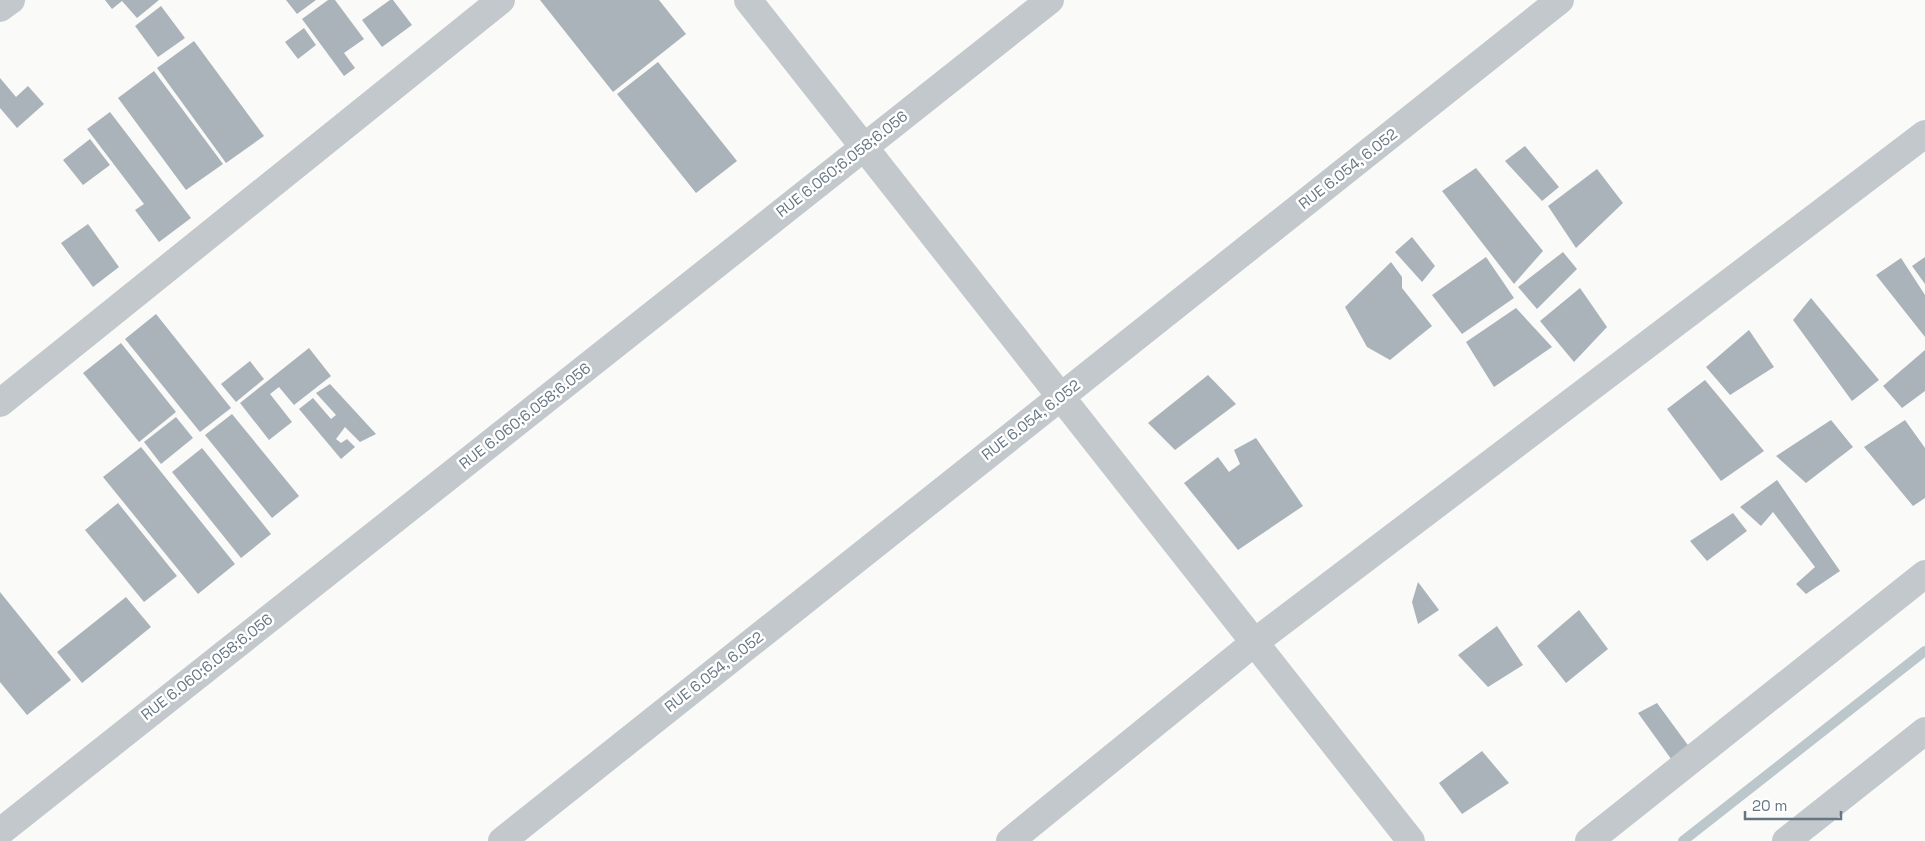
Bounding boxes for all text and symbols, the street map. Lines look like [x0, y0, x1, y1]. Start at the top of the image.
street label: RUE 6.060;6.058;6.056 [772, 106, 911, 221]
street label: RUE 6.054, 6.052 [1295, 124, 1401, 213]
street label: RUE 6.060;6.058;6.056 [455, 358, 594, 473]
street label: RUE 6.054, 6.052 [978, 375, 1084, 464]
street label: RUE 6.060;6.058;6.056 [137, 609, 276, 724]
street label: RUE 6.054, 6.052 [661, 627, 767, 716]
scale bar [1745, 788, 1841, 820]
text: 20 m [1752, 796, 1787, 815]

